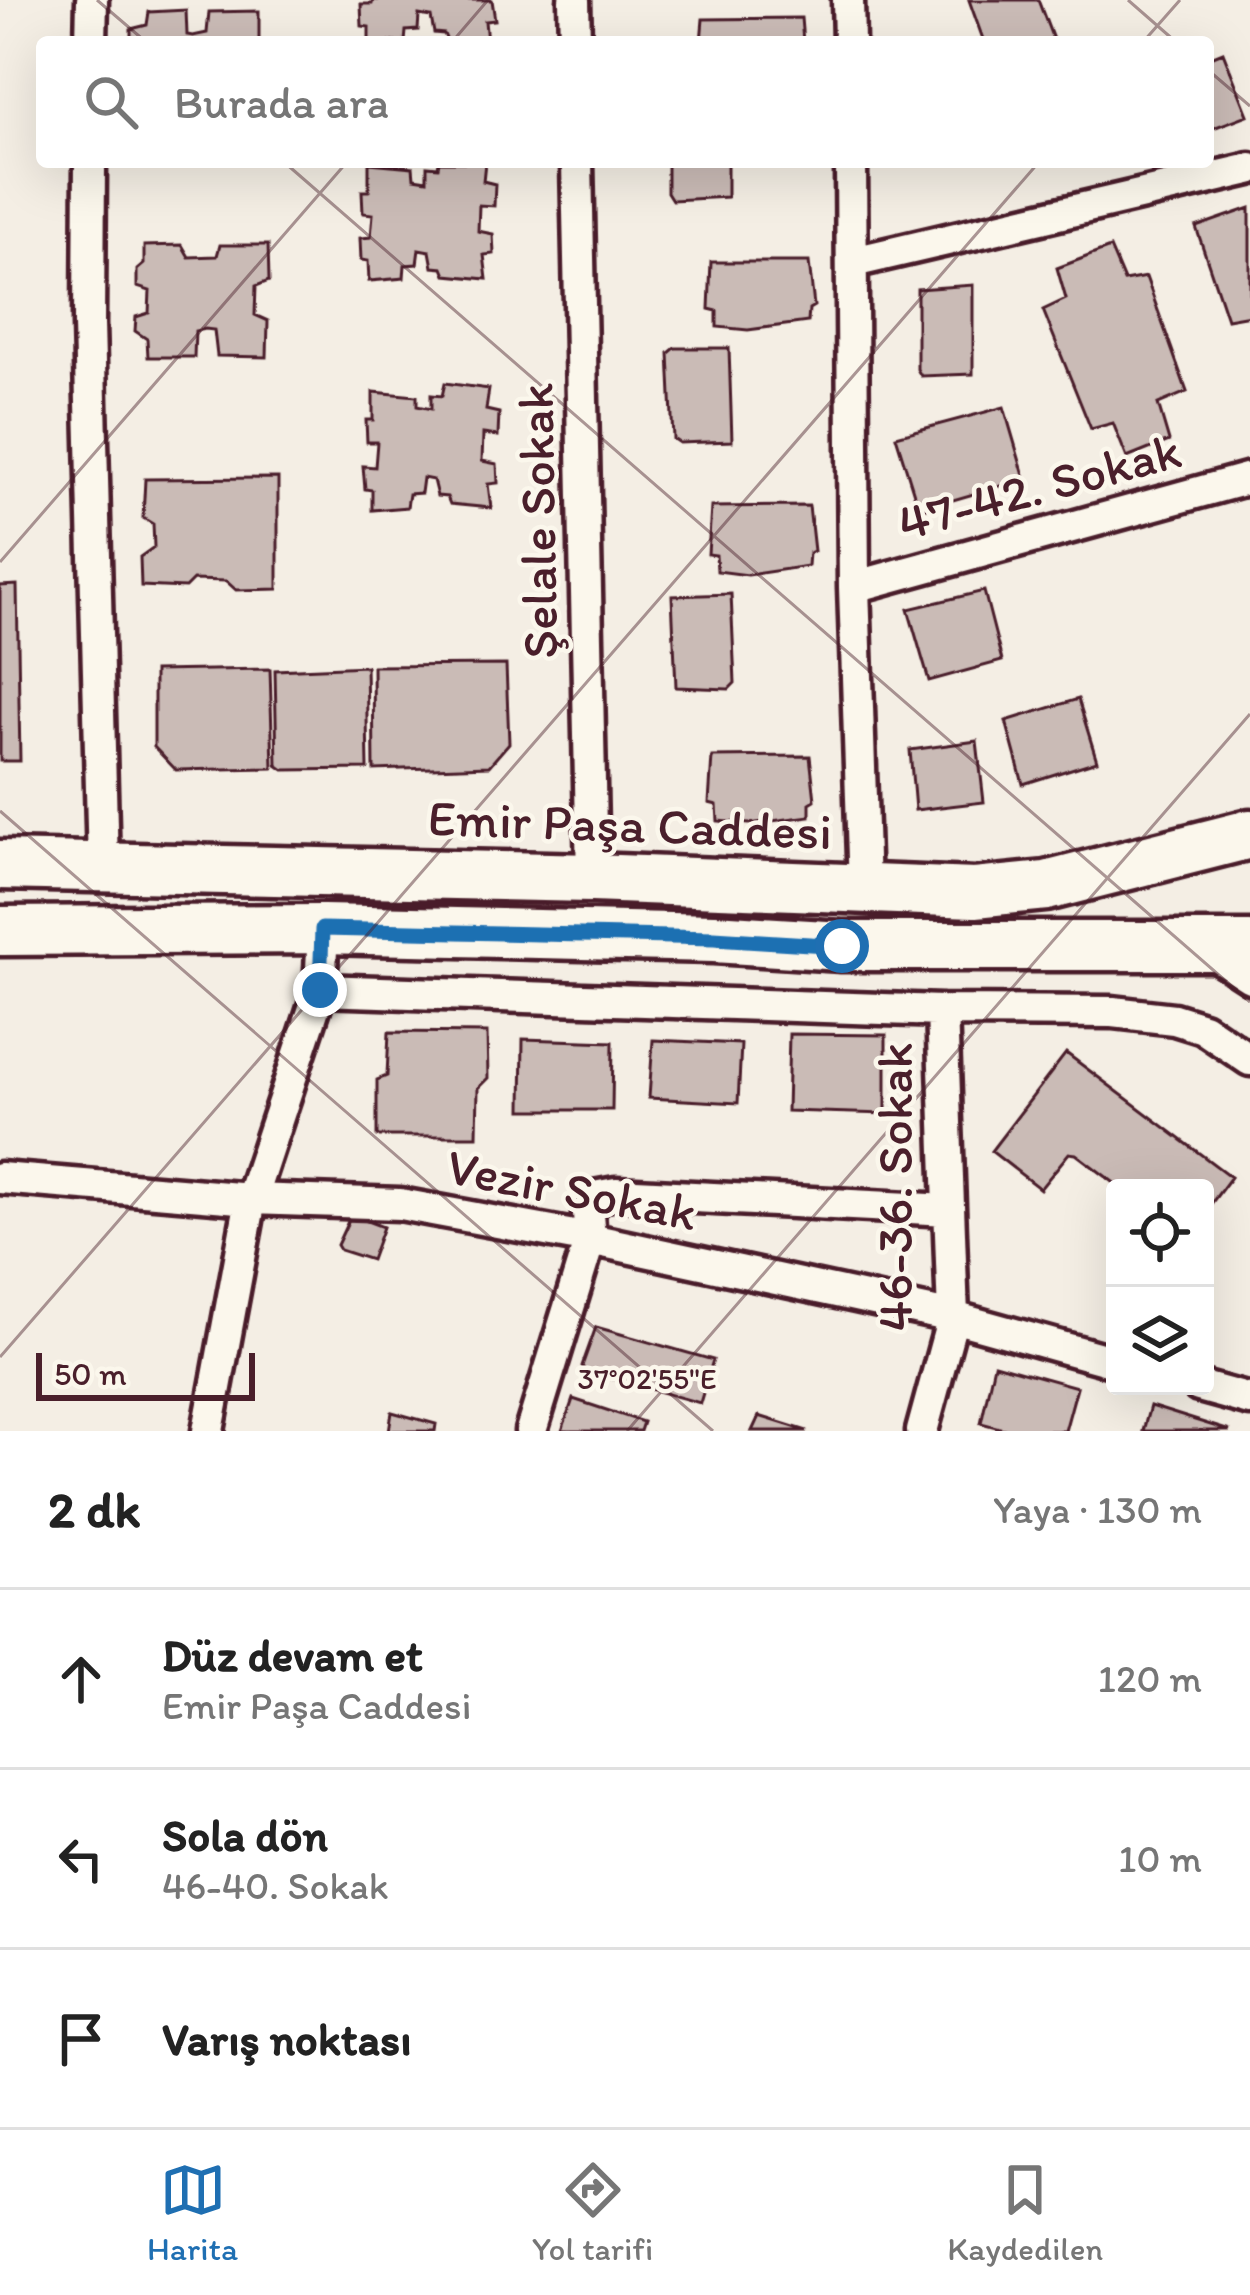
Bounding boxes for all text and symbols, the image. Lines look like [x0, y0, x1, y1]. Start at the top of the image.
search box [36, 36, 1214, 168]
icon: search [78, 69, 144, 135]
text: Burada ara [174, 75, 389, 129]
street label: Şelale Sokak [505, 383, 570, 659]
street label: 47-42. Sokak [891, 419, 1187, 553]
street label: Emir Paşa Caddesi [427, 787, 833, 862]
route start [815, 919, 869, 973]
route end [293, 963, 347, 1017]
street label: 46-36. Sokak [864, 1042, 925, 1332]
street label: Vezir Sokak [442, 1135, 702, 1244]
map controls [1106, 1179, 1214, 1395]
button: locate [1106, 1179, 1214, 1287]
button: layers [1106, 1287, 1214, 1395]
scale bar [36, 1347, 255, 1400]
text: 50 m [54, 1354, 127, 1393]
text: 37°02'55"E [578, 1360, 716, 1397]
text: 2 dk [48, 1479, 140, 1540]
text: Yaya · 130 m [993, 1486, 1202, 1533]
text: Düz devam et [162, 1628, 423, 1682]
icon: ahead [48, 1646, 114, 1712]
text: 120 m [1098, 1655, 1202, 1702]
text: Emir Paşa Caddesi [162, 1682, 471, 1729]
text: Sola dön [162, 1808, 328, 1862]
icon: left [48, 1826, 114, 1892]
text: 10 m [1118, 1835, 1202, 1882]
text: 46-40. Sokak [162, 1862, 389, 1909]
icon: arrive [48, 2006, 114, 2072]
text: Varış noktası [162, 2012, 411, 2066]
tab: Harita [147, 2157, 238, 2268]
tab: Yol tarifi [532, 2157, 653, 2268]
tab: Kaydedilen [947, 2157, 1103, 2268]

